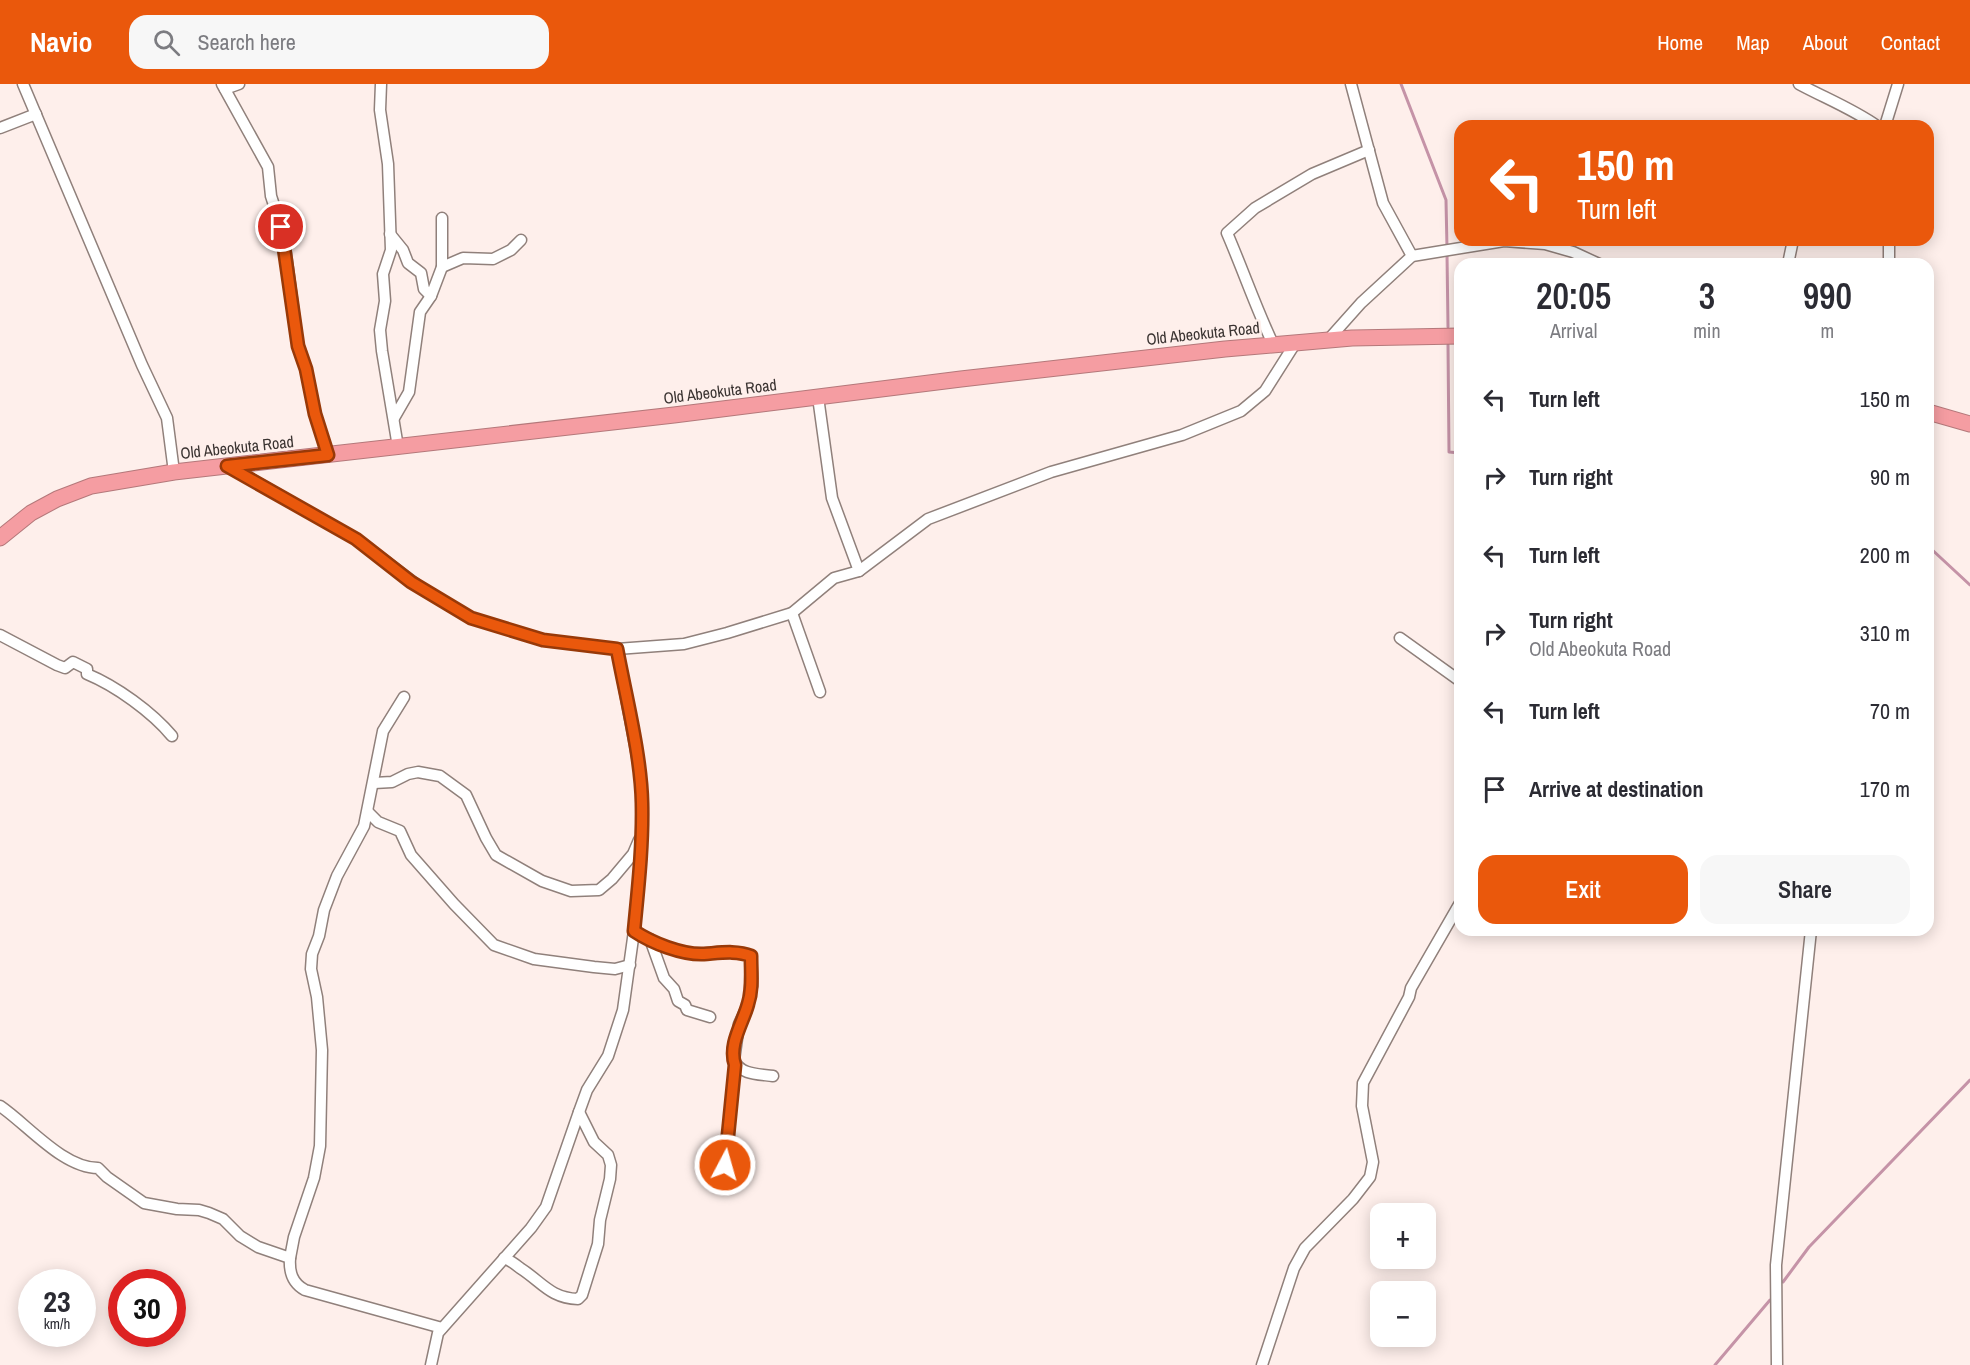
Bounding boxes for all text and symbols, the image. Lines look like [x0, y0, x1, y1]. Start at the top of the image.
search box [129, 15, 549, 69]
text: Navio [30, 23, 93, 61]
icon: search [150, 26, 183, 59]
text: Search here [198, 27, 296, 57]
text: Home [1657, 28, 1703, 57]
text: Map [1736, 28, 1770, 57]
text: About [1803, 28, 1848, 57]
text: Contact [1881, 28, 1940, 57]
text: 150 m [1577, 137, 1675, 193]
icon: left [1478, 144, 1556, 222]
text: Turn left [1577, 191, 1656, 227]
pin [255, 201, 306, 252]
icon: arrive [264, 210, 297, 243]
text: 20:05 [1536, 272, 1611, 320]
text: 3 [1699, 272, 1715, 320]
text: 990 [1803, 272, 1852, 320]
street label: Old Abeokuta Road [1145, 316, 1261, 350]
text: Arrival [1550, 317, 1597, 344]
text: min [1693, 317, 1721, 344]
text: m [1820, 317, 1834, 344]
street label: Old Abeokuta Road [662, 373, 778, 409]
icon: left [1478, 383, 1511, 416]
text: Turn left [1529, 384, 1600, 414]
text: 150 m [1860, 384, 1910, 414]
street label: Old Abeokuta Road [179, 430, 295, 464]
icon: right [1478, 461, 1511, 494]
text: Turn right [1529, 462, 1613, 492]
text: 90 m [1870, 462, 1910, 492]
icon: left [1478, 539, 1511, 572]
text: Turn left [1529, 540, 1600, 570]
text: 200 m [1860, 540, 1910, 570]
text: Turn right [1529, 605, 1613, 635]
icon: right [1478, 617, 1511, 650]
text: 310 m [1860, 618, 1910, 648]
text: Old Abeokuta Road [1529, 635, 1671, 662]
icon: left [1478, 695, 1511, 728]
text: Turn left [1529, 696, 1600, 726]
text: 70 m [1870, 696, 1910, 726]
icon: arrive [1478, 773, 1511, 806]
text: Arrive at destination [1529, 774, 1703, 804]
text: 170 m [1860, 774, 1910, 804]
button: Exit [1478, 855, 1688, 924]
button: Share [1700, 855, 1910, 924]
position arrow [693, 1133, 757, 1197]
map controls [1370, 1203, 1436, 1347]
button: + [1370, 1203, 1436, 1269]
speed limit sign: 30 [108, 1269, 186, 1347]
text: 23 [43, 1281, 71, 1321]
button: − [1370, 1281, 1436, 1347]
text: km/h [44, 1313, 70, 1334]

